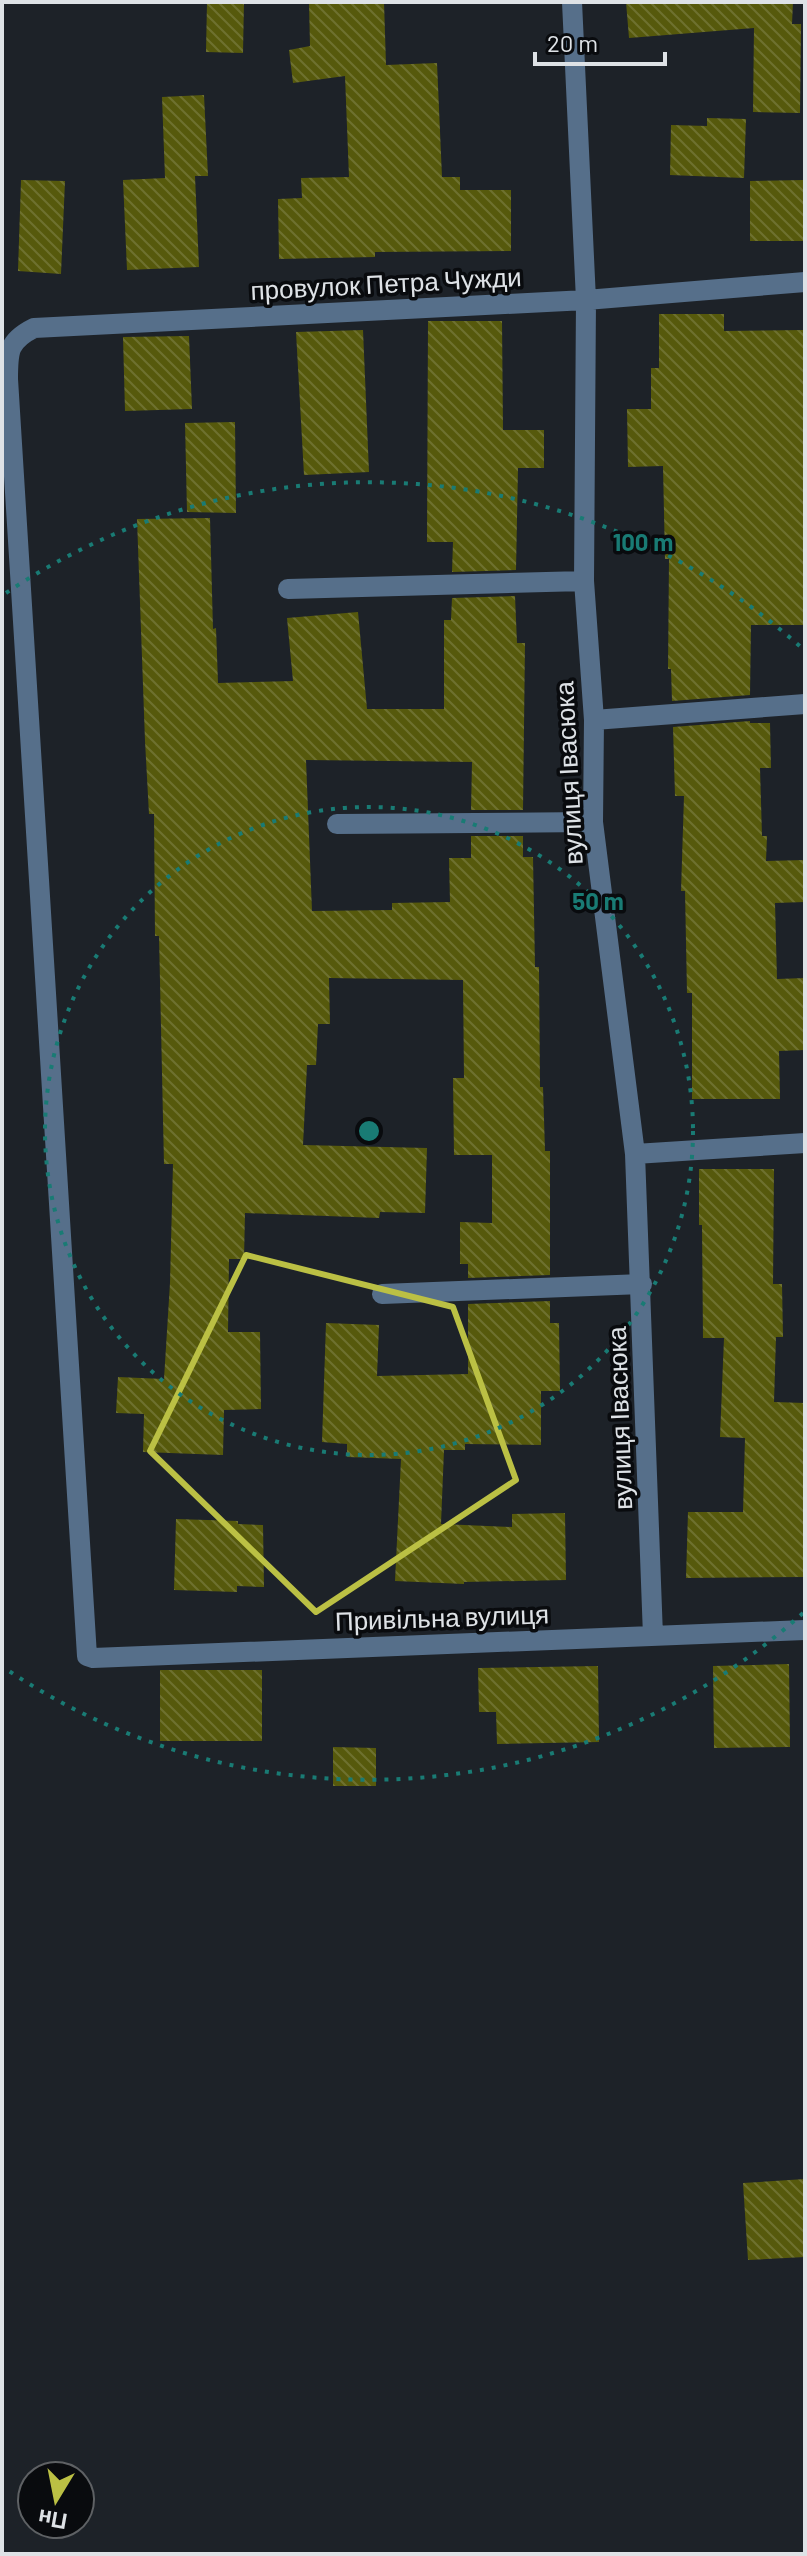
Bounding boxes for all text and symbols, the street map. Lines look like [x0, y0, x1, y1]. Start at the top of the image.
scale bar [535, 16, 665, 66]
text: 20 m [547, 28, 598, 57]
street label: провулок Петра Чужди [250, 260, 522, 305]
text: 100 m [613, 527, 673, 556]
street label: вулиця Івасюка [547, 680, 588, 866]
text: 50 m [572, 886, 624, 915]
centre of rings [355, 1117, 383, 1145]
street label: вулиця Івасюка [600, 1325, 637, 1510]
street label: Привільна вулиця [334, 1597, 550, 1636]
north arrow [16, 2460, 96, 2540]
text: Пн [36, 2505, 69, 2536]

